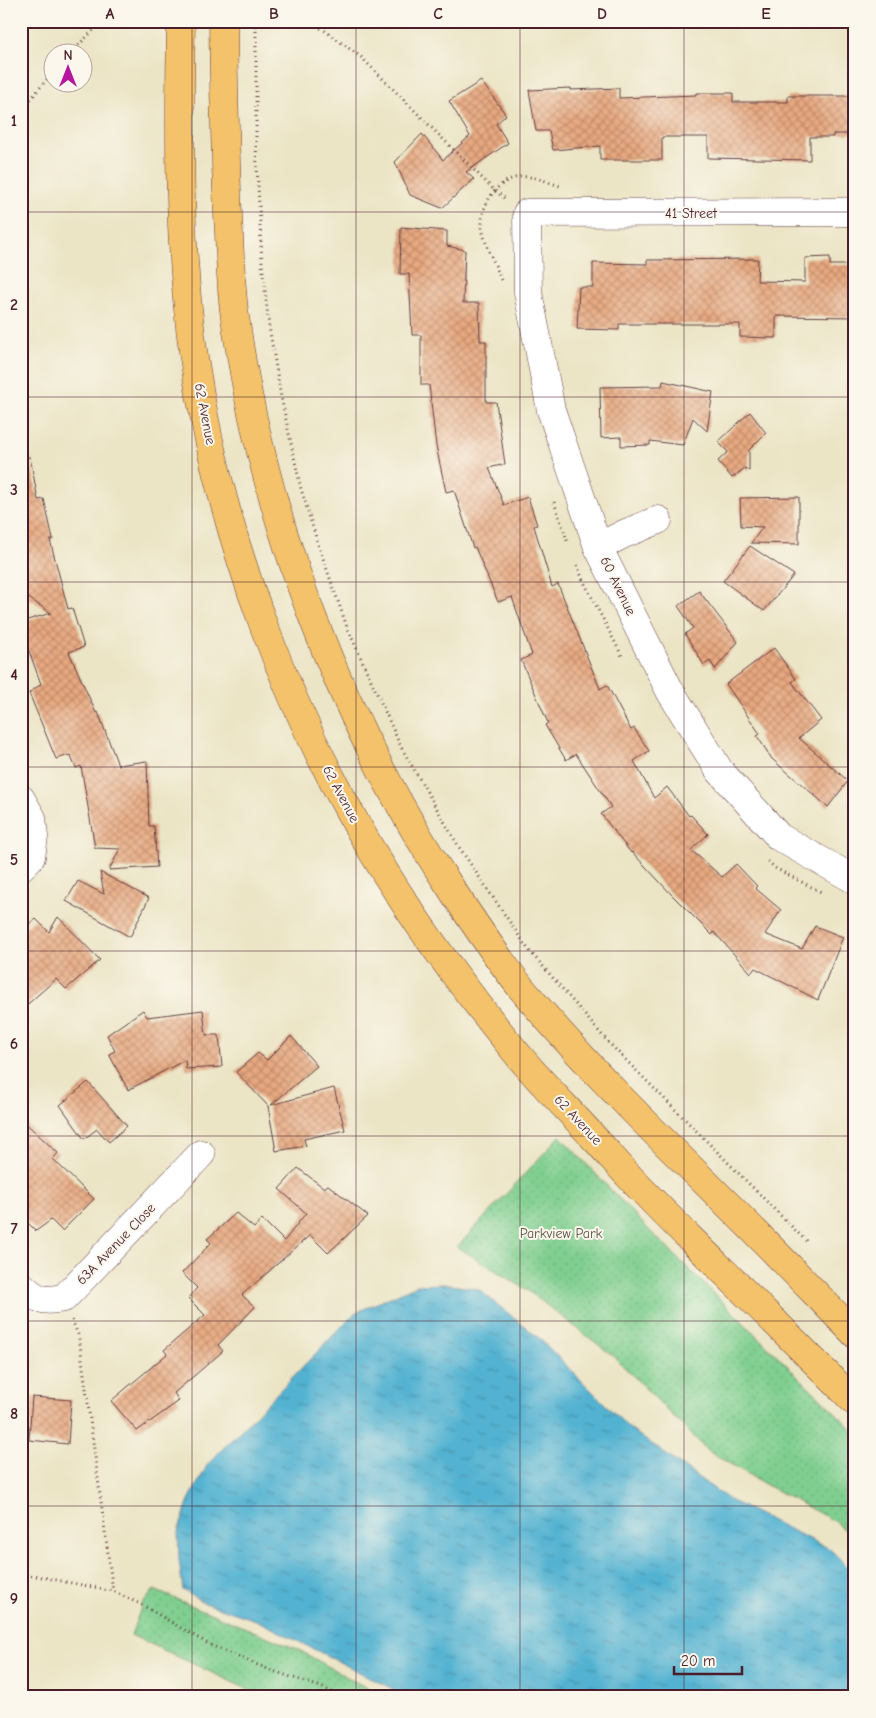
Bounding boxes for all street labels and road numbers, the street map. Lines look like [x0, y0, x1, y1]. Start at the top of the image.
street label: 41 Street [665, 205, 718, 222]
street label: 62 Avenue [191, 382, 219, 446]
street label: 60 Avenue [596, 554, 640, 618]
street label: 62 Avenue [319, 763, 363, 825]
street label: 62 Avenue [551, 1091, 605, 1149]
street label: 63A Avenue Close [73, 1200, 159, 1288]

